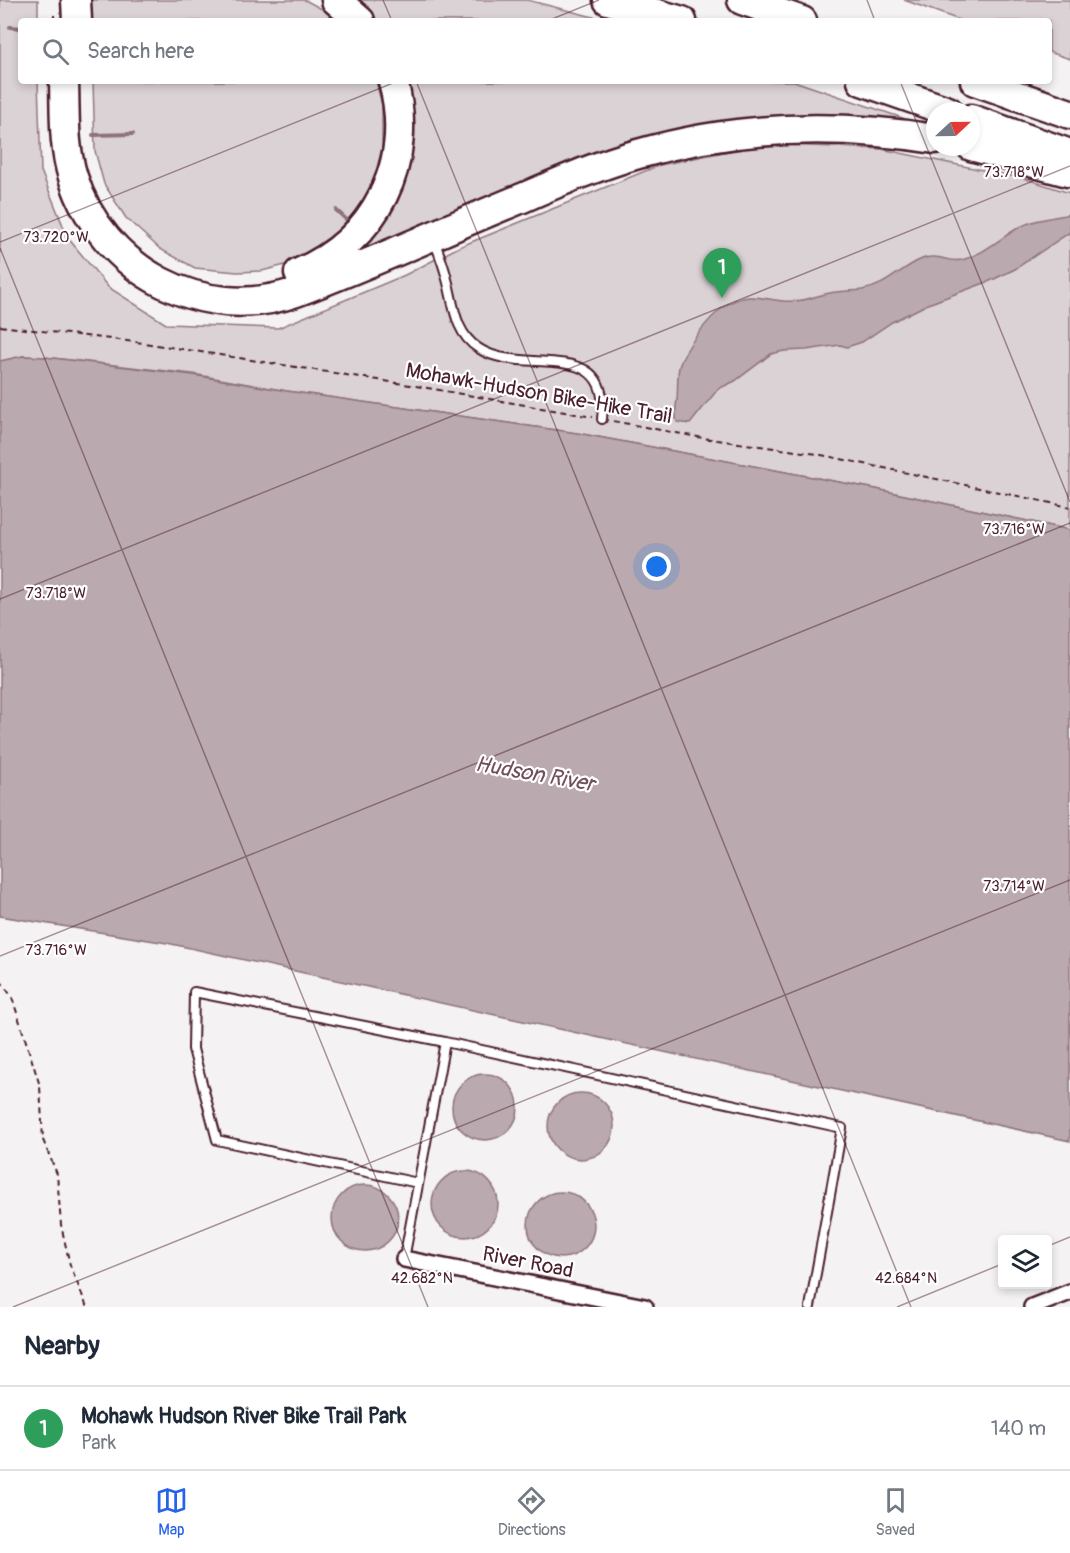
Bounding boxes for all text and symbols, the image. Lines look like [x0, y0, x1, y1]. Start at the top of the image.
search box [18, 18, 1052, 84]
icon: search [39, 35, 72, 68]
text: Search here [87, 37, 194, 65]
north arrow [926, 102, 980, 156]
text: 73.718°W [984, 163, 1044, 182]
text: 73.720°W [23, 228, 89, 247]
pin: 1 [702, 248, 742, 298]
street label: Mohawk-Hudson Bike-Hike Trail [403, 357, 674, 430]
text: 73.716°W [983, 520, 1045, 539]
your location [642, 552, 671, 581]
text: 73.718°W [26, 584, 86, 603]
water label: Hudson River [473, 750, 600, 799]
text: 73.714°W [983, 877, 1045, 896]
text: 73.716°W [25, 941, 87, 960]
map controls [998, 1235, 1052, 1289]
button: layers [998, 1235, 1052, 1289]
street label: River Road [480, 1240, 576, 1285]
text: 42.682°N [391, 1269, 453, 1288]
text: 42.684°N [875, 1269, 937, 1288]
text: Nearby [24, 1330, 100, 1362]
text: Mohawk Hudson River Bike Trail Park [81, 1402, 406, 1430]
text: 1 [40, 1416, 47, 1441]
text: 140 m [991, 1416, 1046, 1441]
text: Park [81, 1430, 116, 1455]
tab: Map [155, 1484, 188, 1540]
tab: Directions [498, 1484, 566, 1540]
tab: Saved [875, 1484, 915, 1540]

